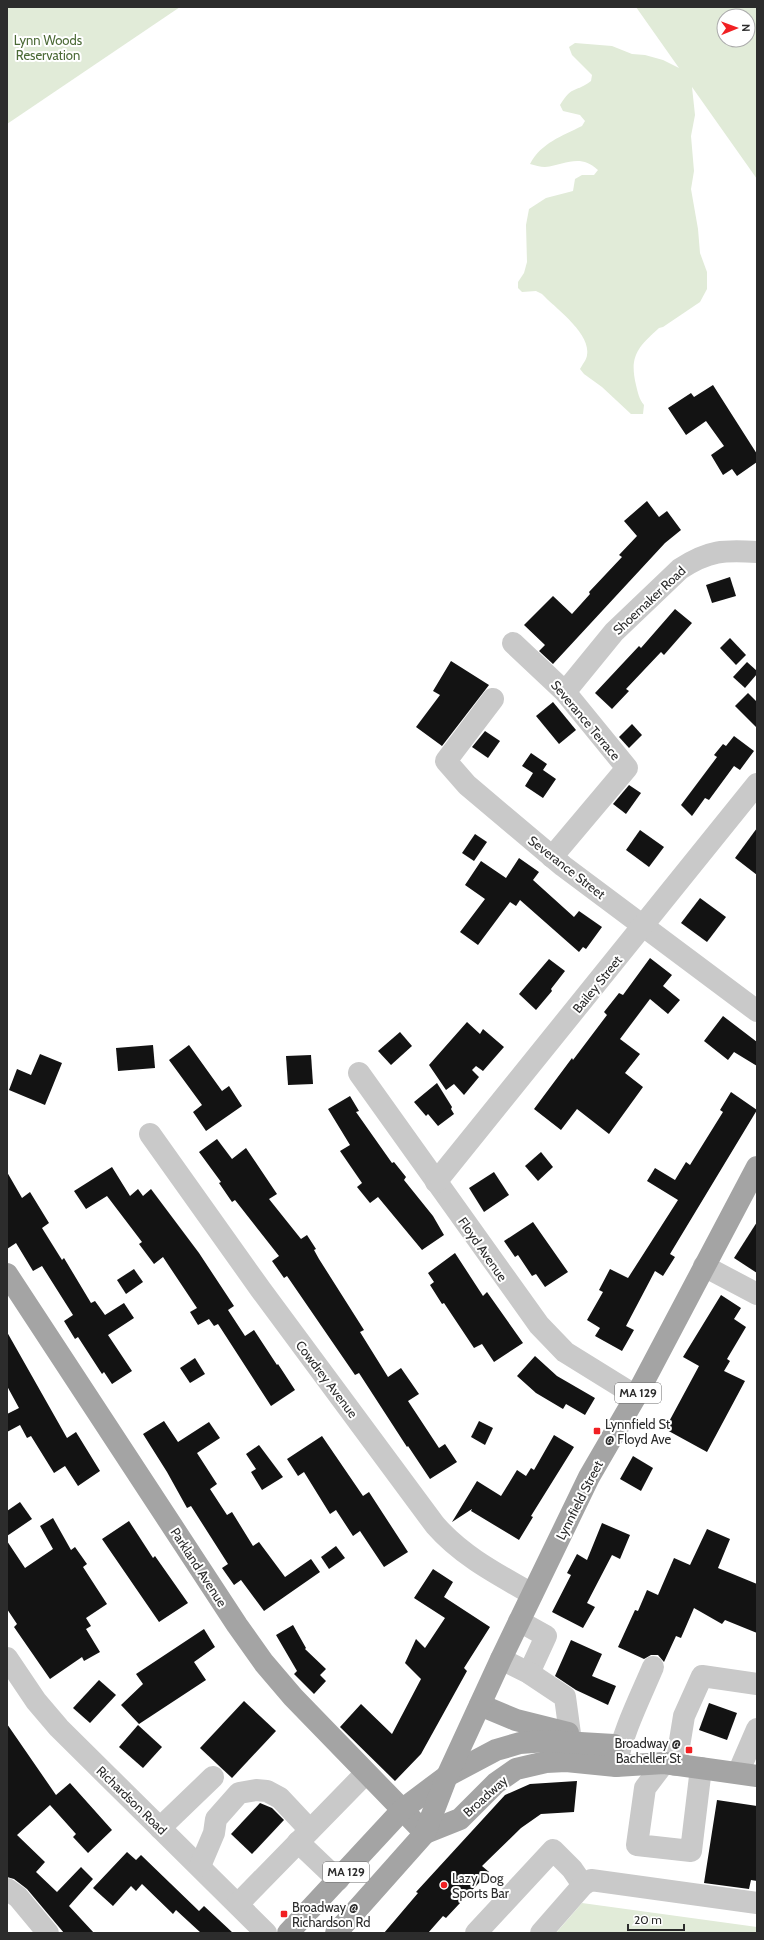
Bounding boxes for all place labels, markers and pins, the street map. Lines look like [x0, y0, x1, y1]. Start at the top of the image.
place label: Lynnfield St @ Floyd Ave [605, 1416, 672, 1447]
marker: Lynnfield St @ Floyd Ave [592, 1426, 602, 1436]
place label: Broadway @ Bacheller St [614, 1735, 682, 1766]
marker: Broadway @ Bacheller St [684, 1745, 694, 1755]
place label: Lazy Dog Sports Bar [452, 1870, 510, 1901]
marker: Lazy Dog Sports Bar [439, 1880, 449, 1890]
place label: Broadway @ Richardson Rd [292, 1899, 370, 1930]
marker: Broadway @ Richardson Rd [279, 1909, 289, 1919]

